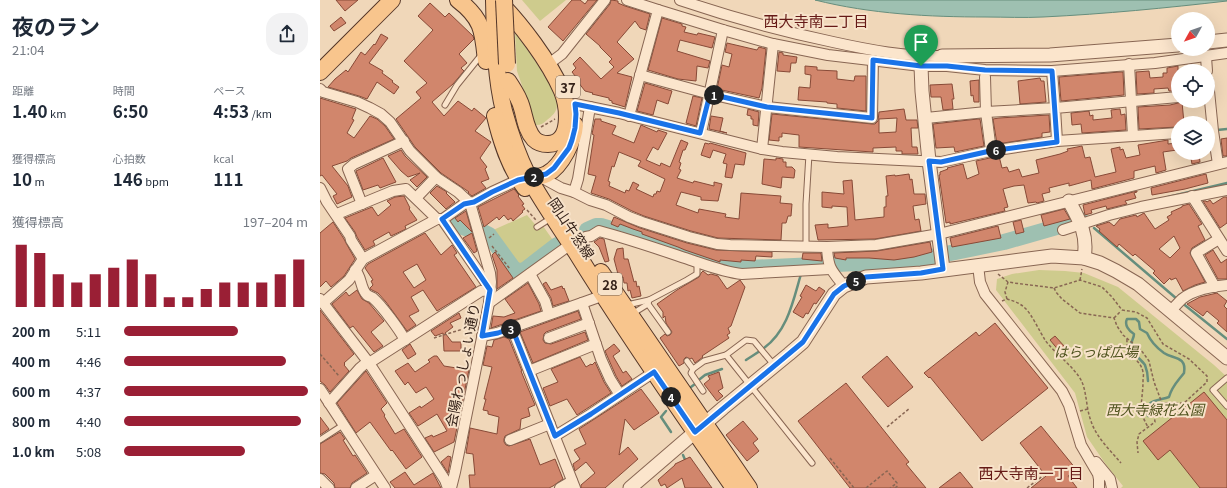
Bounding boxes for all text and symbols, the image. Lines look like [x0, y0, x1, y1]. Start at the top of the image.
text: 夜のラン [12, 9, 100, 41]
district label: 西大寺南二丁目 [763, 10, 869, 31]
north arrow [1171, 12, 1215, 56]
map controls [1171, 12, 1215, 160]
button: share [266, 13, 308, 55]
pin [904, 25, 938, 66]
icon: arrive [910, 31, 932, 53]
text: 21:04 [12, 40, 44, 59]
button: locate [1171, 64, 1215, 108]
road number: 37 [556, 76, 580, 98]
text: 距離 [12, 82, 34, 98]
text: 時間 [113, 82, 135, 98]
text: ペース [213, 82, 246, 98]
pin: 1 [704, 85, 724, 105]
text: 1 [711, 87, 717, 103]
text: 1.40 [12, 98, 48, 123]
text: 6:50 [113, 98, 148, 123]
text: 4:53 [213, 98, 249, 123]
text: km [48, 105, 66, 121]
text: /km [249, 105, 272, 121]
button: layers [1171, 116, 1215, 160]
pin: 6 [986, 140, 1006, 160]
text: 6 [993, 142, 999, 158]
text: 獲得標高 [12, 150, 56, 166]
text: 心拍数 [113, 150, 146, 166]
text: kcal [213, 150, 234, 166]
text: 10 [12, 166, 32, 191]
text: 146 [113, 166, 143, 191]
text: 111 [213, 166, 243, 191]
pin: 2 [524, 167, 544, 187]
text: 2 [531, 169, 537, 185]
text: m [32, 173, 45, 189]
text: bpm [143, 173, 169, 189]
street label: 岡山牛窓線 [544, 193, 600, 263]
text: 獲得標高 [12, 212, 64, 231]
text: 197–204 m [243, 212, 308, 231]
pin: 5 [846, 271, 866, 291]
road number: 28 [598, 273, 622, 295]
text: 5 [853, 273, 859, 289]
street label: 会陽わっしょい通り [440, 301, 484, 429]
pin: 3 [501, 319, 521, 339]
text: 3 [508, 321, 514, 337]
text: 200 m [12, 322, 51, 341]
text: 5:11 [76, 322, 101, 341]
park label: はらっぱ広場 [1054, 341, 1140, 361]
text: 400 m [12, 352, 51, 371]
text: 4:46 [76, 352, 101, 371]
text: 600 m [12, 382, 51, 401]
text: 4:37 [76, 382, 101, 401]
pin: 4 [661, 387, 681, 407]
text: 4 [668, 389, 674, 405]
park label: 西大寺緑花公園 [1106, 399, 1206, 419]
text: 800 m [12, 412, 51, 431]
text: 4:40 [76, 412, 101, 431]
text: 1.0 km [12, 442, 55, 461]
text: 5:08 [76, 442, 101, 461]
district label: 西大寺南一丁目 [978, 462, 1084, 483]

